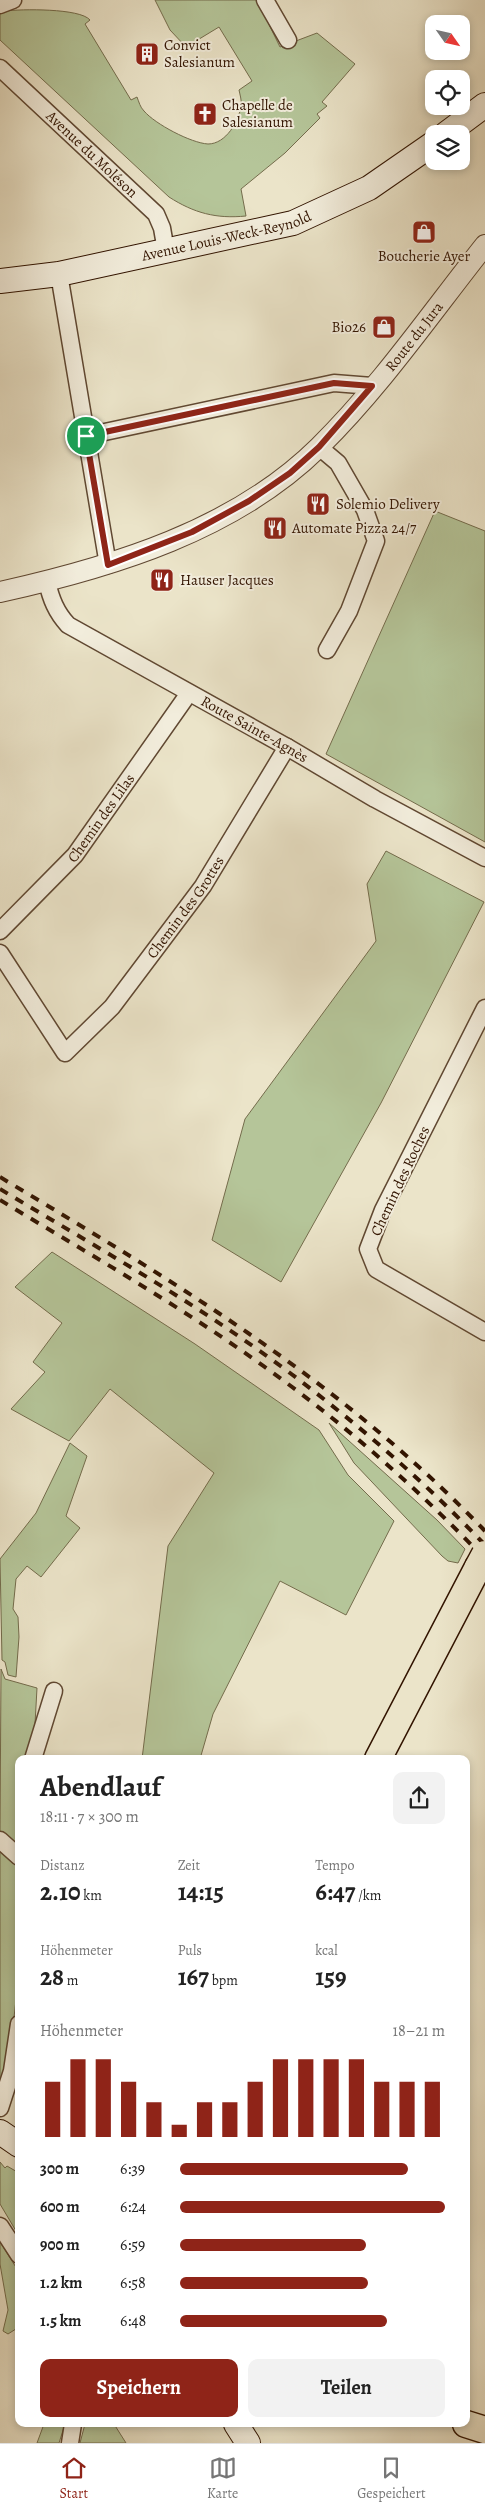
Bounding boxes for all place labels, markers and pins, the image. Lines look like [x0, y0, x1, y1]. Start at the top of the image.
place label: Convict Salesianum [164, 35, 236, 72]
building icon: Convict Salesianum [134, 41, 160, 67]
place label: Chapelle de Salesianum [222, 95, 294, 132]
church icon: Chapelle de Salesianum [192, 101, 218, 127]
shop icon: Boucherie Ayer [411, 219, 437, 245]
place label: Boucherie Ayer [378, 246, 471, 266]
shop icon: Bio26 [371, 314, 397, 340]
place label: Bio26 [331, 317, 366, 337]
pin [65, 415, 107, 457]
restaurant icon: Solemio Delivery [305, 491, 331, 517]
place label: Solemio Delivery [336, 494, 440, 514]
restaurant icon: Automate Pizza 24/7 [262, 515, 288, 541]
place label: Automate Pizza 24/7 [291, 518, 417, 538]
restaurant icon: Hauser Jacques [149, 567, 175, 593]
place label: Hauser Jacques [180, 570, 274, 590]

